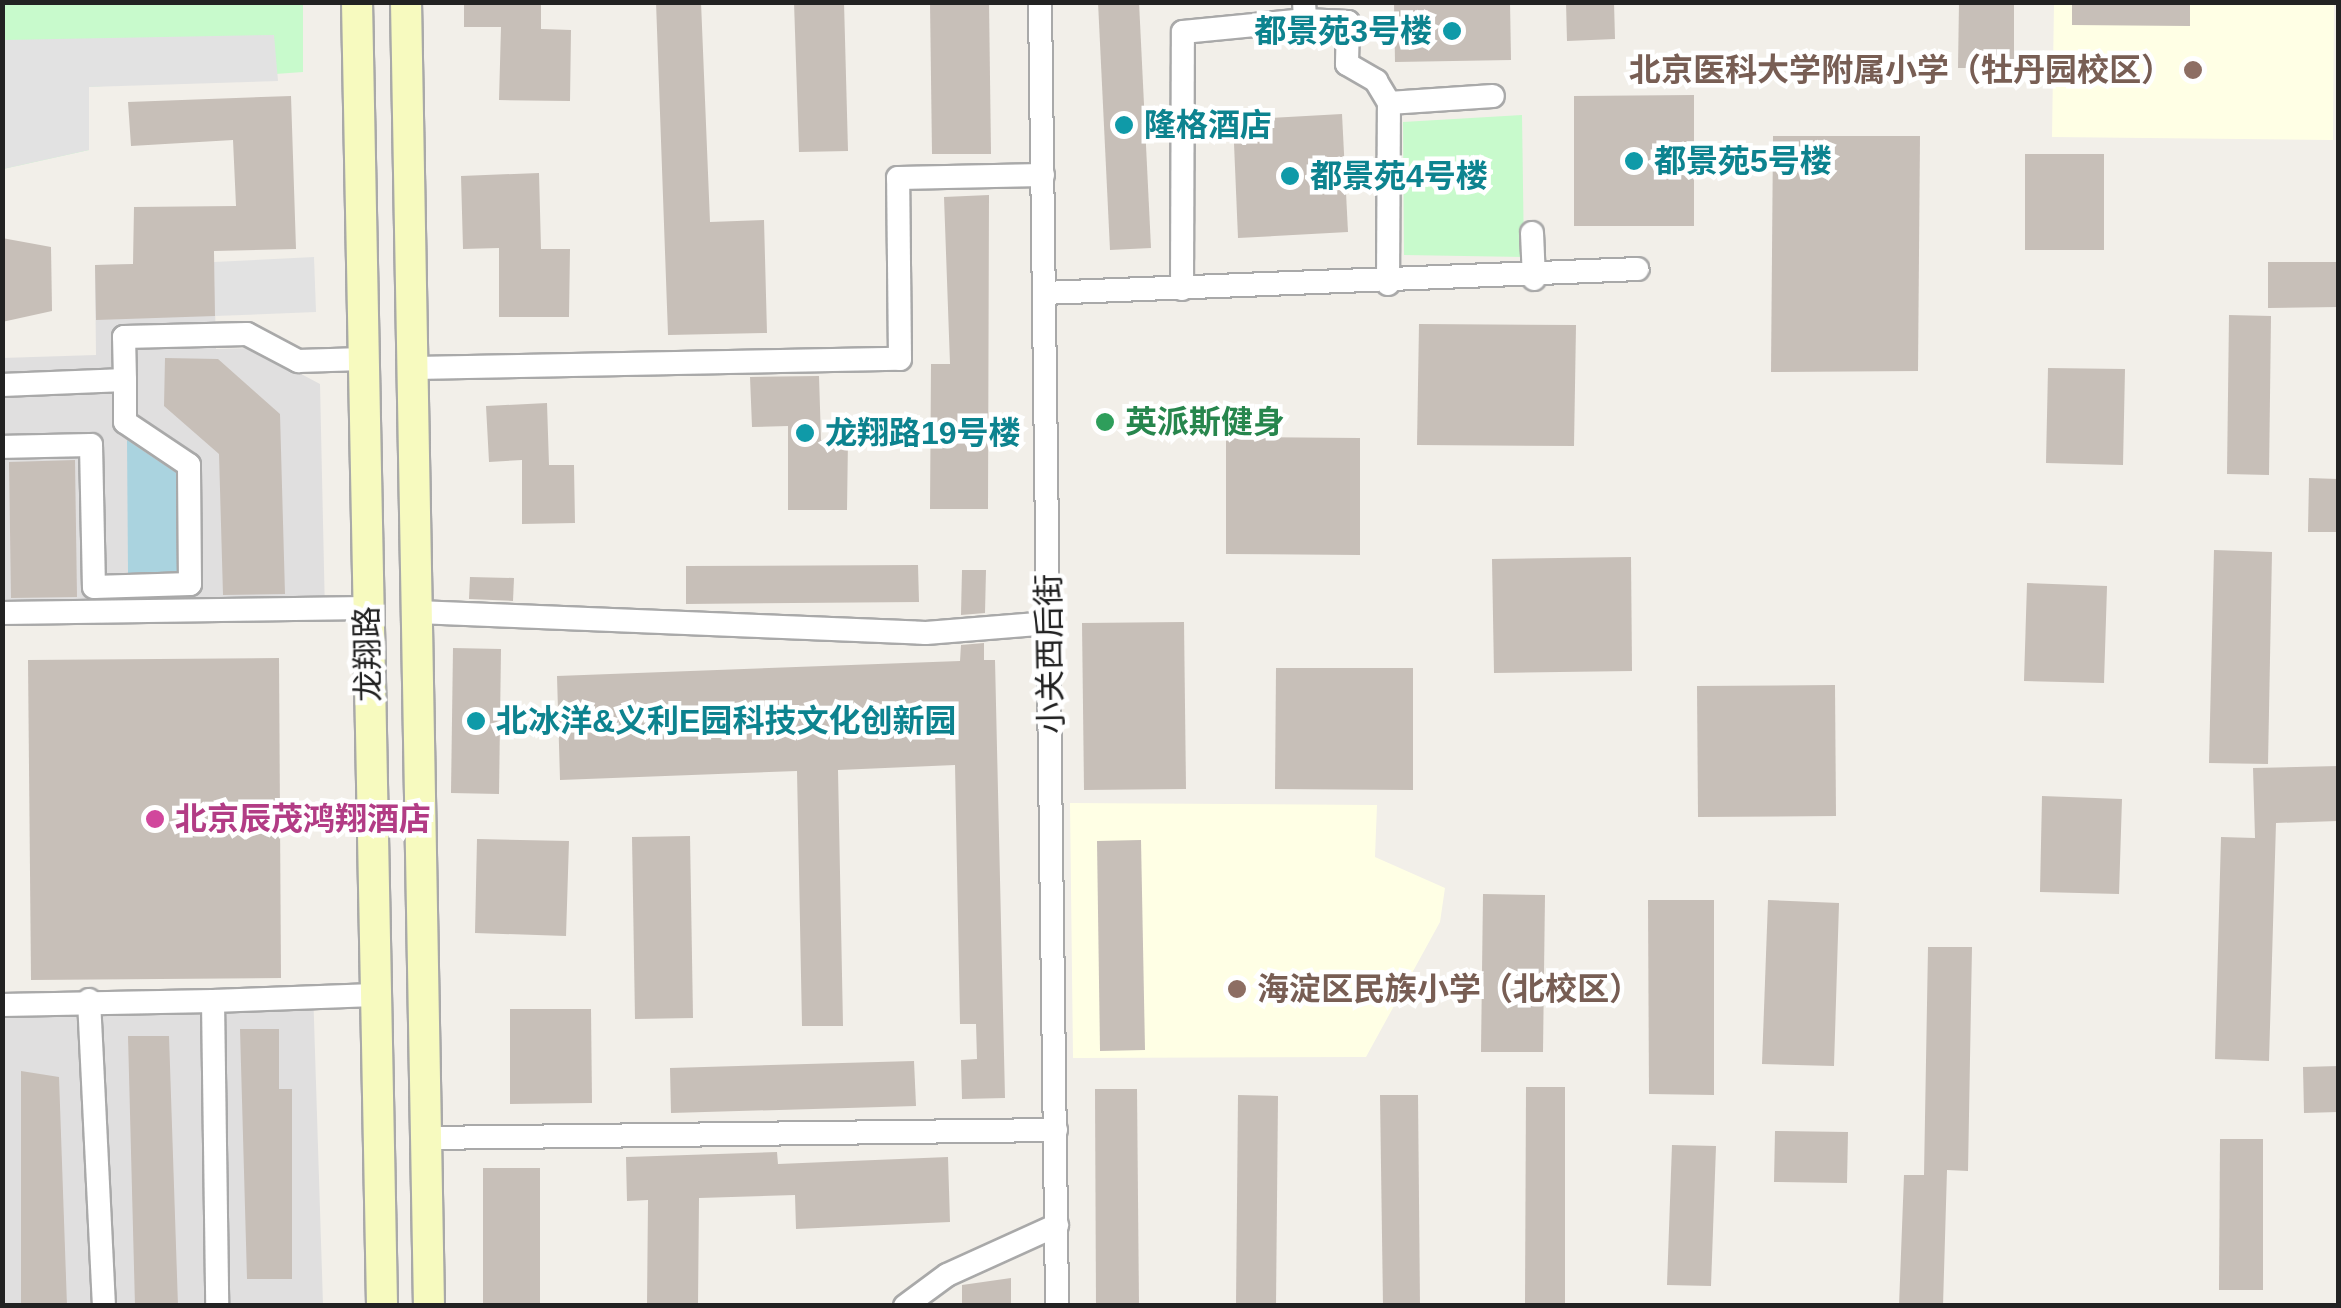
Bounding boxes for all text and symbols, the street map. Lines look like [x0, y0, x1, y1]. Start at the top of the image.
place label: 都景苑3号楼 [1254, 12, 1432, 50]
marker: 都景苑3号楼 [1441, 20, 1463, 42]
place label: 北京医科大学附属小学（牡丹园校区） [1629, 51, 2173, 89]
marker: 北京医科大学附属小学（牡丹园校区） [2182, 59, 2204, 81]
place label: 隆格酒店 [1144, 106, 1272, 144]
marker: 隆格酒店 [1113, 114, 1135, 136]
place label: 都景苑5号楼 [1654, 142, 1832, 180]
marker: 都景苑5号楼 [1623, 150, 1645, 172]
place label: 都景苑4号楼 [1310, 157, 1488, 195]
marker: 都景苑4号楼 [1279, 165, 1301, 187]
place label: 英派斯健身 [1125, 403, 1285, 441]
marker: 英派斯健身 [1094, 411, 1116, 433]
place label: 龙翔路19号楼 [825, 414, 1021, 452]
marker: 龙翔路19号楼 [794, 422, 816, 444]
street label: 小关西后街 [1029, 574, 1071, 734]
street label: 龙翔路 [348, 606, 388, 702]
place label: 北冰洋&义利E园科技文化创新园 [496, 702, 956, 740]
marker: 北冰洋&义利E园科技文化创新园 [465, 710, 487, 732]
place label: 北京辰茂鸿翔酒店 [175, 800, 431, 838]
marker: 北京辰茂鸿翔酒店 [144, 808, 166, 830]
place label: 海淀区民族小学（北校区） [1257, 970, 1641, 1008]
marker: 海淀区民族小学（北校区） [1226, 978, 1248, 1000]

